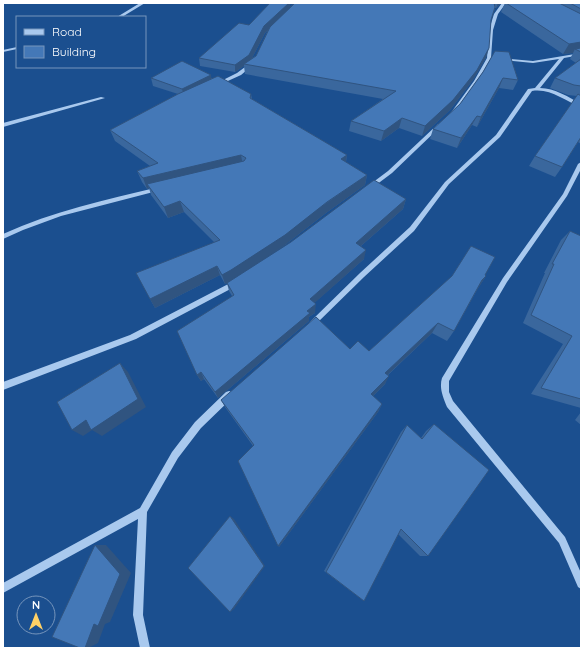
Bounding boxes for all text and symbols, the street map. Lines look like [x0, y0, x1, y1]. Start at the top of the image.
legend [16, 16, 146, 68]
text: Road [52, 24, 82, 39]
text: Building [52, 44, 96, 59]
north arrow [16, 595, 56, 635]
text: N [32, 598, 40, 612]

